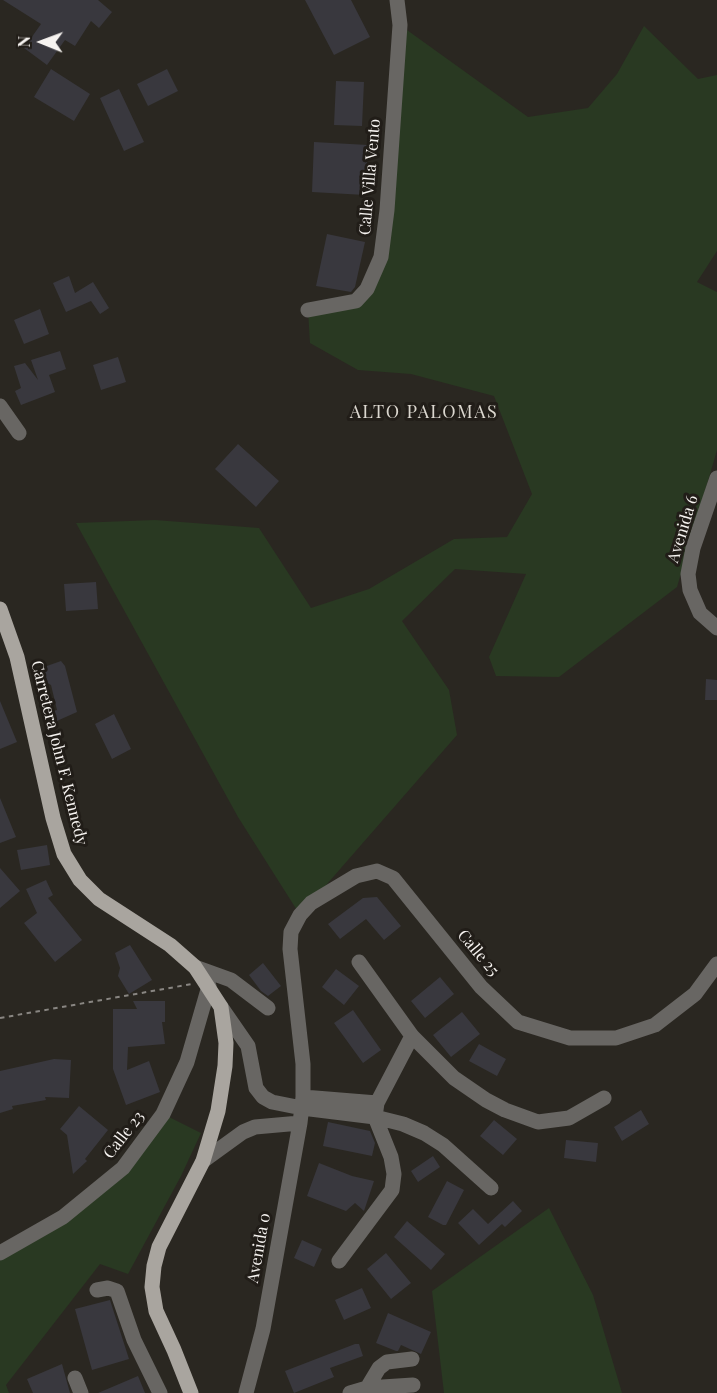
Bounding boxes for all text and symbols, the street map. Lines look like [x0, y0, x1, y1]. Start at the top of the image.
north arrow [12, 12, 72, 72]
text: N [13, 36, 34, 48]
street label: Calle Villa Vento [355, 118, 385, 236]
district label: ALTO PALOMAS [350, 401, 498, 423]
street label: Avenida 6 [664, 493, 702, 565]
street label: Carretera John F. Kennedy [27, 659, 91, 847]
street label: Calle 25 [453, 926, 503, 980]
street label: Calle 23 [100, 1107, 148, 1163]
street label: Avenida 0 [243, 1211, 275, 1285]

